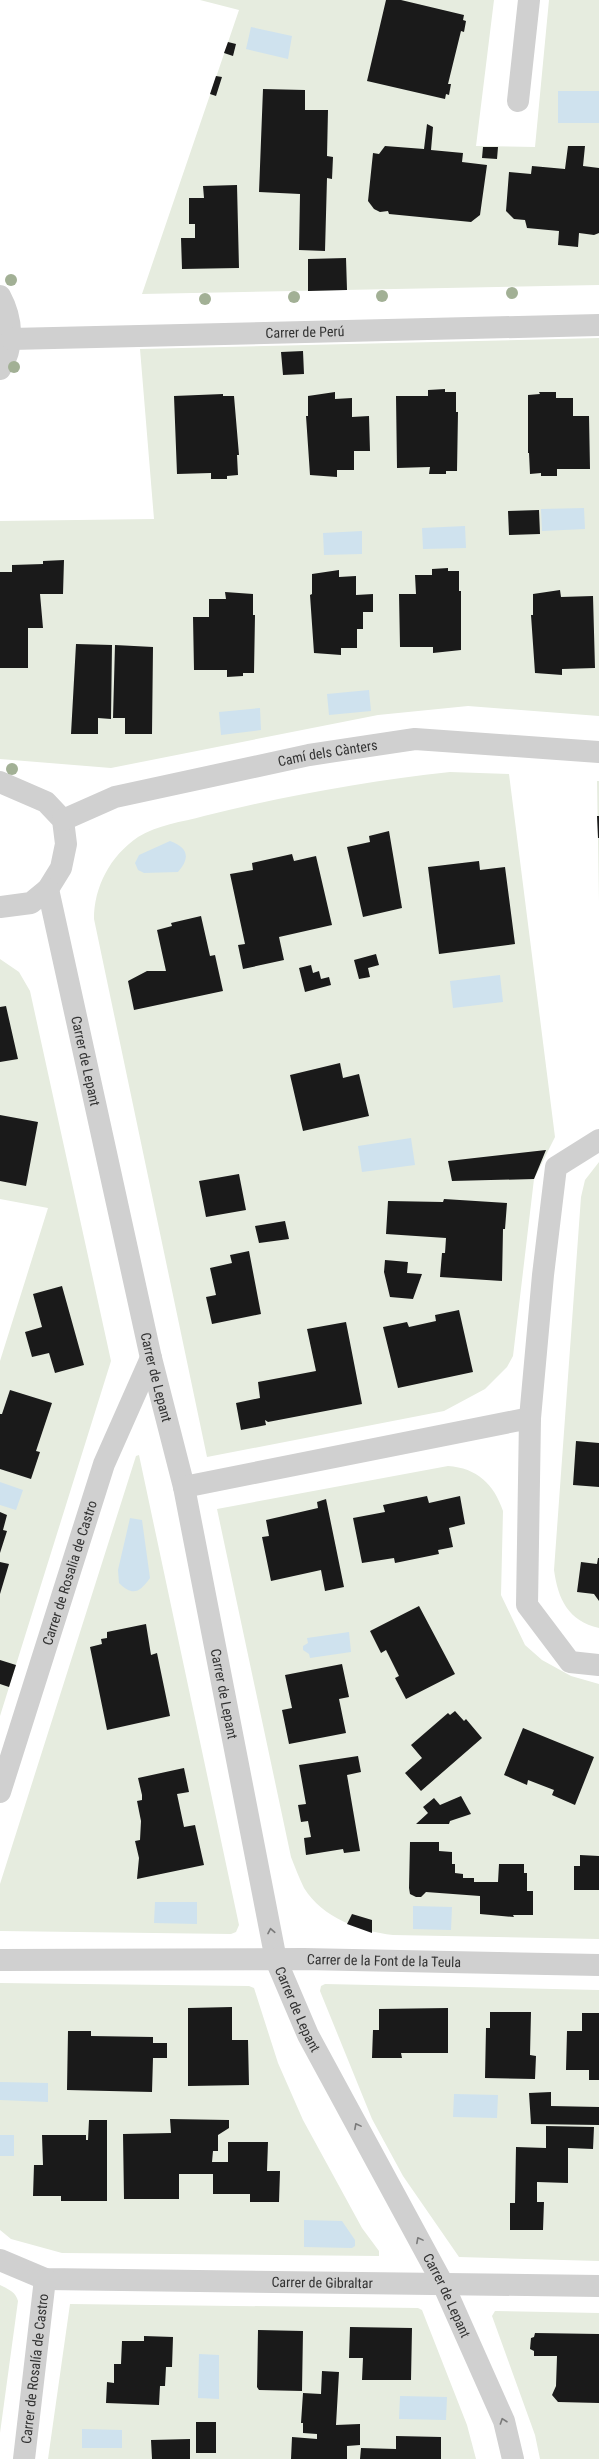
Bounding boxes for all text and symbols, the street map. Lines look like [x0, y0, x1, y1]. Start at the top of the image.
street label: Carrer de Perú [265, 323, 345, 341]
street label: Camí dels Cànters [276, 737, 379, 770]
street label: Carrer de Lepant [68, 1014, 103, 1107]
street label: Carrer de Lepant [138, 1331, 175, 1424]
street label: Carrer de Rosalia de Castro [39, 1498, 100, 1647]
street label: Carrer de Lepant [208, 1647, 241, 1740]
one-way arrow [267, 1928, 275, 1934]
street label: Carrer de la Font de la Teula [307, 1951, 461, 1970]
street label: Carrer de Lepant [272, 1964, 324, 2055]
one-way arrow [354, 2123, 362, 2130]
one-way arrow [416, 2237, 424, 2244]
street label: Carrer de Lepant [420, 2250, 474, 2340]
street label: Carrer de Gibraltar [271, 2274, 373, 2291]
street label: Carrer de Rosalía de Castro [18, 2293, 51, 2445]
one-way arrow [500, 2418, 508, 2425]

